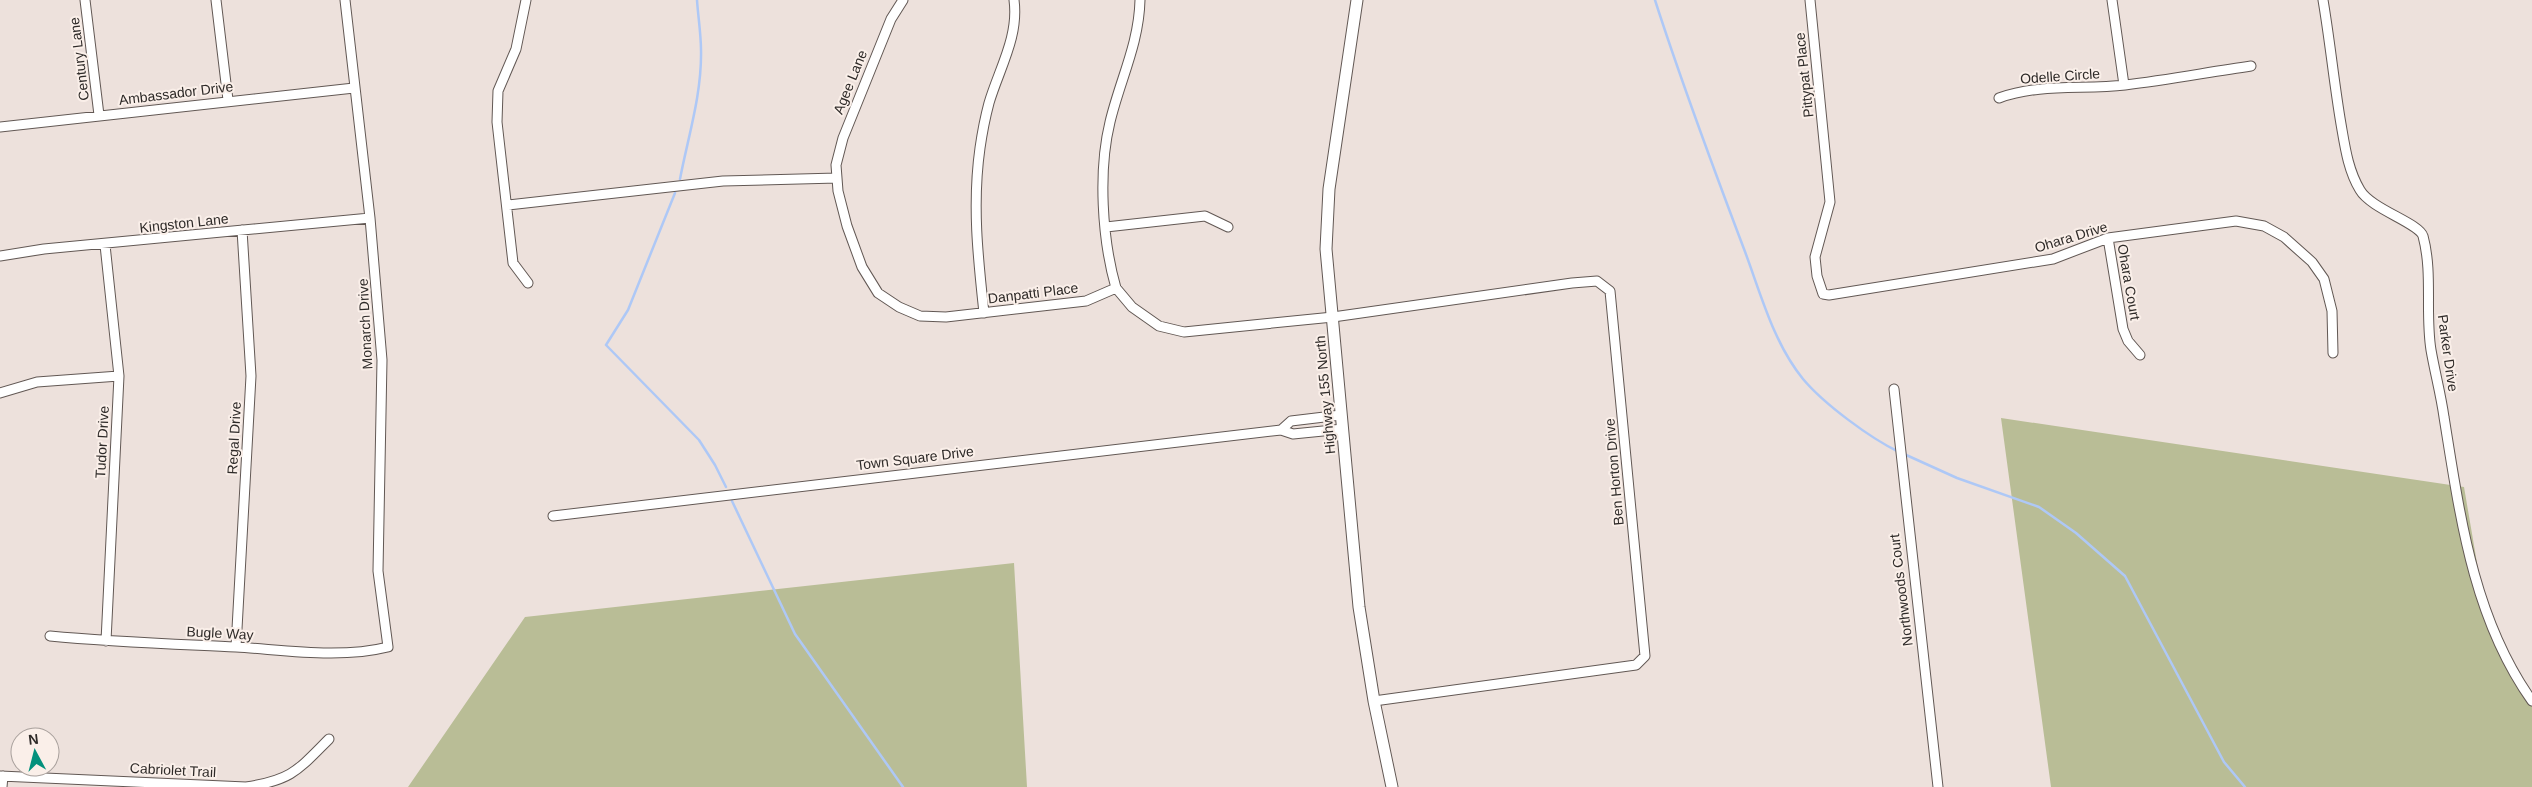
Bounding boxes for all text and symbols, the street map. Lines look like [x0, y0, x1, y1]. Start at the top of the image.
street label: Century Lane [66, 16, 92, 102]
street label: Pittypat Place [1792, 31, 1816, 118]
street label: Agee Lane [830, 47, 870, 116]
street label: Odelle Circle [2019, 65, 2101, 87]
street label: Ambassador Drive [118, 78, 234, 108]
street label: Kingston Lane [139, 210, 230, 236]
street label: Ohara Drive [2033, 218, 2110, 256]
street label: Ohara Court [2114, 243, 2144, 321]
street label: Monarch Drive [355, 278, 375, 370]
street label: Danpatti Place [987, 279, 1079, 306]
street label: Parker Drive [2435, 313, 2461, 393]
street label: Highway 155 North [1312, 335, 1338, 455]
street label: Regal Drive [224, 401, 244, 475]
street label: Tudor Drive [92, 405, 112, 479]
street label: Ben Horton Drive [1601, 418, 1627, 526]
street label: Town Square Drive [855, 443, 975, 473]
street label: Northwoods Court [1886, 533, 1916, 647]
street label: Bugle Way [186, 623, 254, 643]
north arrow [10, 727, 60, 777]
text: N [27, 731, 39, 748]
street label: Cabriolet Trail [129, 760, 217, 780]

